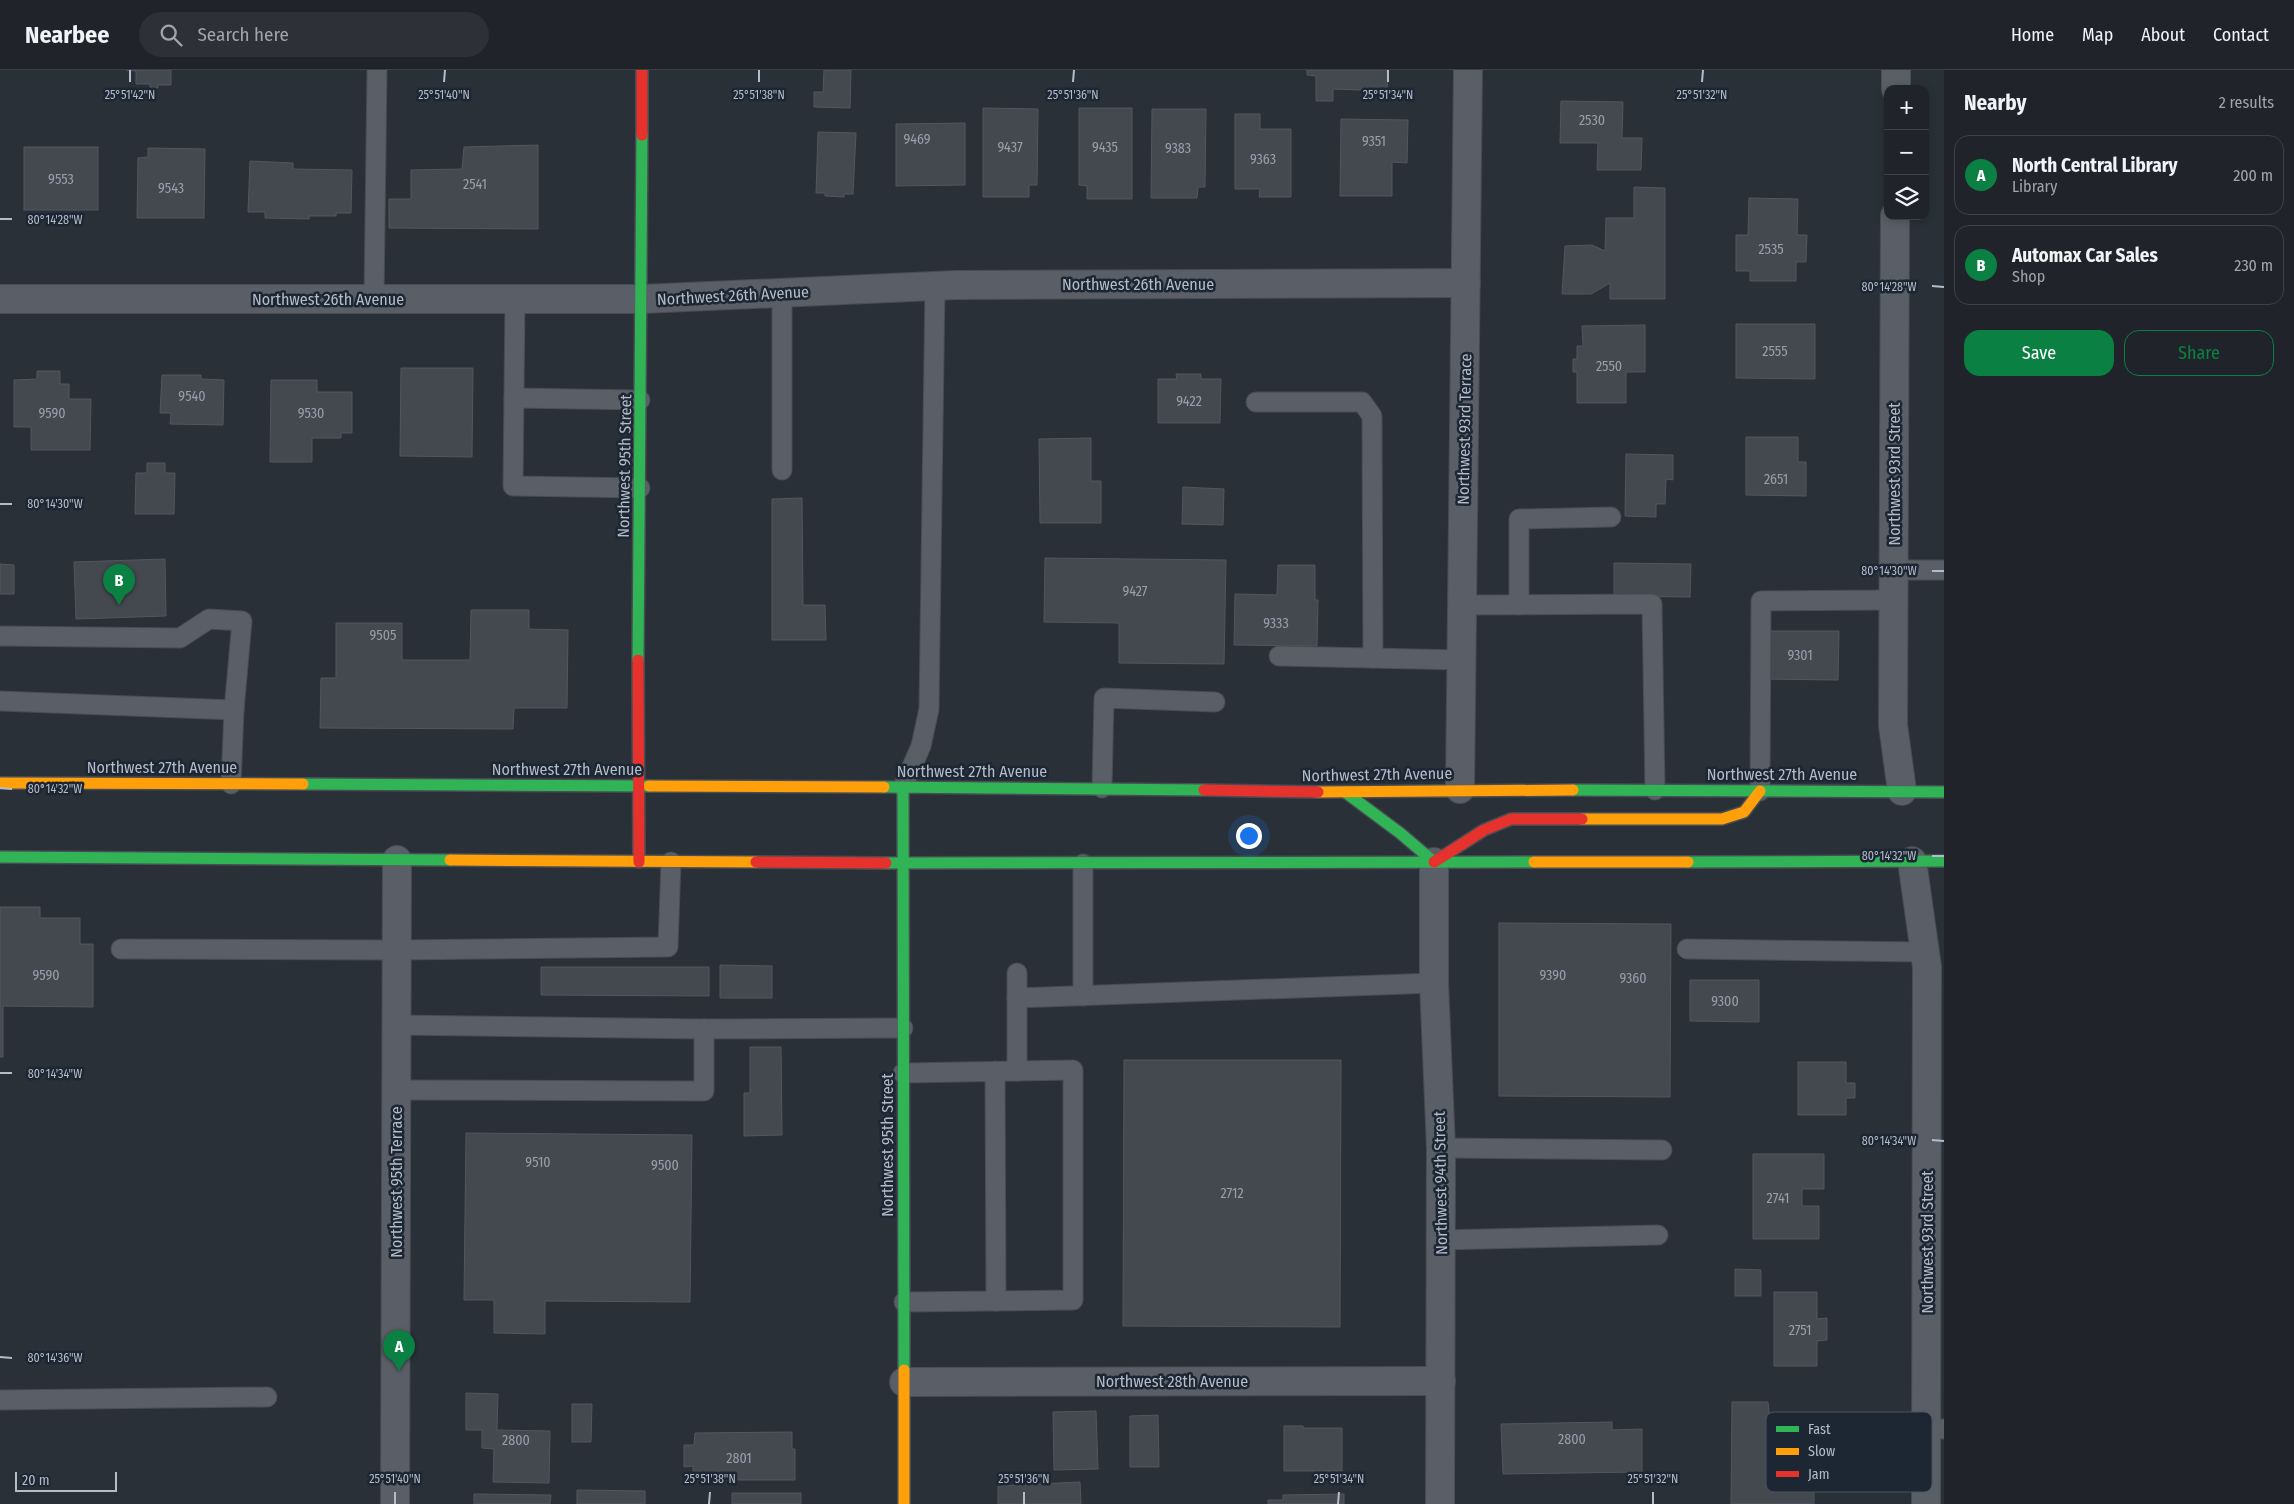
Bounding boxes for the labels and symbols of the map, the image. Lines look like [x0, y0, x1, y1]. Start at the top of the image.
text: 25°51'42"N [105, 88, 155, 102]
text: 25°51'40"N [418, 88, 470, 102]
text: 25°51'38"N [733, 88, 785, 102]
text: 25°51'36"N [1047, 88, 1099, 102]
text: 25°51'34"N [1363, 88, 1413, 102]
text: 25°51'32"N [1677, 88, 1727, 102]
house number: 2530 [1579, 112, 1605, 129]
house number: 9469 [903, 131, 931, 148]
house number: 9351 [1362, 133, 1386, 150]
house number: 9437 [997, 139, 1023, 156]
house number: 9435 [1092, 139, 1118, 156]
house number: 9383 [1165, 140, 1191, 157]
house number: 9363 [1250, 151, 1276, 168]
house number: 9553 [48, 171, 74, 188]
house number: 2541 [463, 176, 487, 193]
house number: 9543 [158, 180, 184, 197]
text: 80°14'28"W [28, 213, 82, 227]
house number: 2535 [1758, 241, 1784, 258]
street label: Northwest 26th Avenue [1062, 275, 1214, 294]
text: 80°14'28"W [1862, 280, 1916, 294]
street label: Northwest 26th Avenue [657, 282, 810, 309]
street label: Northwest 26th Avenue [252, 290, 404, 309]
house number: 2555 [1762, 343, 1788, 360]
street label: Northwest 93rd Terrace [1454, 353, 1475, 505]
house number: 2550 [1596, 358, 1622, 375]
house number: 9540 [178, 388, 206, 405]
street label: Northwest 95th Street [614, 393, 635, 538]
house number: 9422 [1176, 393, 1202, 410]
street label: Northwest 93rd Street [1885, 402, 1904, 546]
house number: 9590 [38, 405, 66, 422]
house number: 9530 [298, 405, 324, 422]
house number: 2651 [1764, 471, 1788, 488]
text: 80°14'30"W [27, 497, 83, 511]
pin: B [103, 564, 135, 605]
text: 80°14'30"W [1861, 564, 1917, 578]
house number: 9427 [1122, 583, 1148, 600]
house number: 9333 [1263, 615, 1289, 632]
house number: 9505 [370, 627, 396, 644]
house number: 9301 [1787, 647, 1813, 664]
street label: Northwest 27th Avenue [87, 758, 237, 777]
street label: Northwest 27th Avenue [492, 760, 642, 779]
street label: Northwest 27th Avenue [897, 762, 1047, 781]
street label: Northwest 27th Avenue [1302, 764, 1453, 785]
street label: Northwest 27th Avenue [1707, 765, 1857, 784]
text: 80°14'32"W [28, 782, 82, 796]
your location [1236, 823, 1262, 849]
text: 80°14'32"W [1862, 849, 1916, 863]
house number: 9590 [32, 967, 60, 984]
house number: 9390 [1540, 967, 1566, 984]
house number: 9360 [1619, 970, 1647, 987]
house number: 9300 [1711, 993, 1739, 1010]
text: 80°14'34"W [28, 1067, 82, 1081]
street label: Northwest 95th Street [878, 1073, 897, 1217]
street label: Northwest 95th Terrace [387, 1106, 406, 1258]
street label: Northwest 94th Street [1430, 1110, 1451, 1255]
text: 80°14'34"W [1862, 1134, 1916, 1148]
house number: 9510 [525, 1154, 551, 1171]
house number: 9500 [651, 1157, 679, 1174]
street label: Northwest 93rd Street [1918, 1170, 1937, 1314]
house number: 2712 [1220, 1185, 1244, 1202]
house number: 2741 [1767, 1190, 1789, 1207]
house number: 2751 [1789, 1322, 1811, 1339]
pin: A [383, 1330, 415, 1371]
text: 80°14'36"W [28, 1351, 82, 1365]
street label: Northwest 28th Avenue [1096, 1372, 1248, 1391]
legend [1766, 1412, 1932, 1492]
text: Fast [1808, 1421, 1831, 1438]
house number: 2800 [1558, 1431, 1586, 1448]
house number: 2800 [502, 1432, 530, 1449]
text: Slow [1808, 1443, 1835, 1460]
house number: 2801 [726, 1450, 752, 1467]
text: Jam [1808, 1466, 1829, 1483]
scale bar [15, 1469, 118, 1492]
text: 25°51'40"N [369, 1472, 421, 1486]
text: 25°51'38"N [684, 1472, 736, 1486]
text: 25°51'36"N [998, 1472, 1050, 1486]
text: 25°51'34"N [1314, 1472, 1364, 1486]
text: 25°51'32"N [1628, 1472, 1678, 1486]

